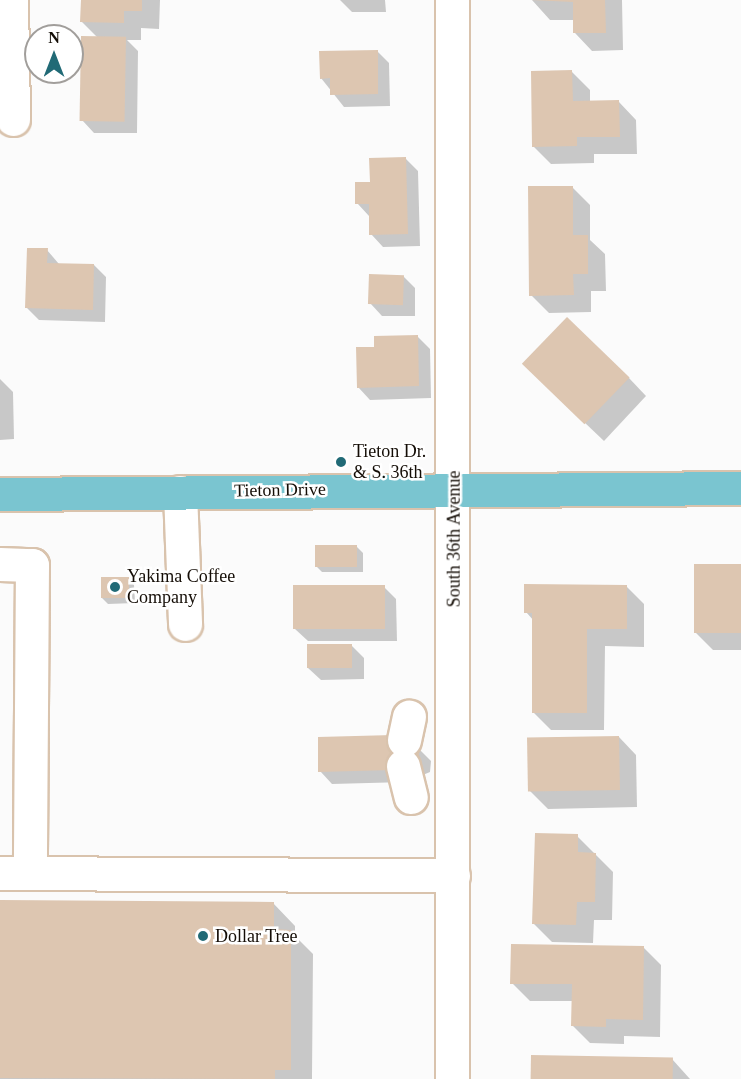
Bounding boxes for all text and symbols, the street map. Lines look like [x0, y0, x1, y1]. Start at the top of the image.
north arrow [24, 24, 84, 84]
text: N [48, 29, 60, 46]
place label: Tieton Dr. & S. 36th [353, 441, 426, 484]
marker: Tieton Dr. & S. 36th [334, 455, 348, 469]
street label: South 36th Avenue [443, 470, 465, 608]
street label: Tieton Drive [234, 478, 326, 502]
place label: Yakima Coffee Company [127, 566, 235, 608]
marker: Yakima Coffee Company [108, 580, 122, 594]
place label: Dollar Tree [215, 925, 298, 947]
marker: Dollar Tree [196, 929, 210, 943]

